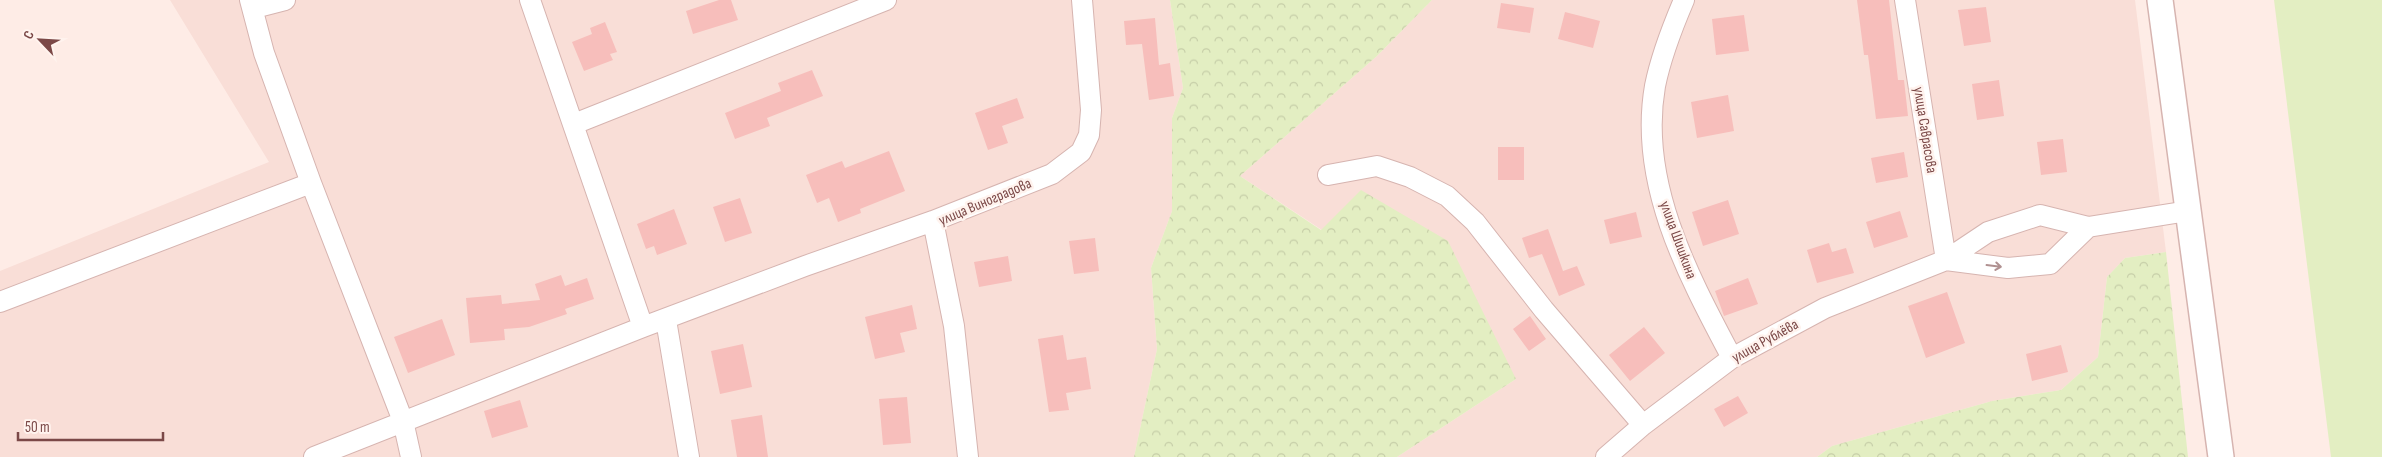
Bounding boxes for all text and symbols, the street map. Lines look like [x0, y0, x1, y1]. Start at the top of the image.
north arrow [15, 15, 65, 65]
text: С [19, 28, 38, 42]
street label: улица Саврасова [1909, 86, 1941, 175]
street label: улица Виноградова [936, 174, 1035, 230]
street label: улица Шишкина [1655, 198, 1701, 282]
one-way arrow [1986, 261, 2002, 271]
street label: улица Рублёва [1728, 315, 1802, 367]
scale bar [18, 410, 162, 442]
text: 50 m [25, 418, 50, 437]

